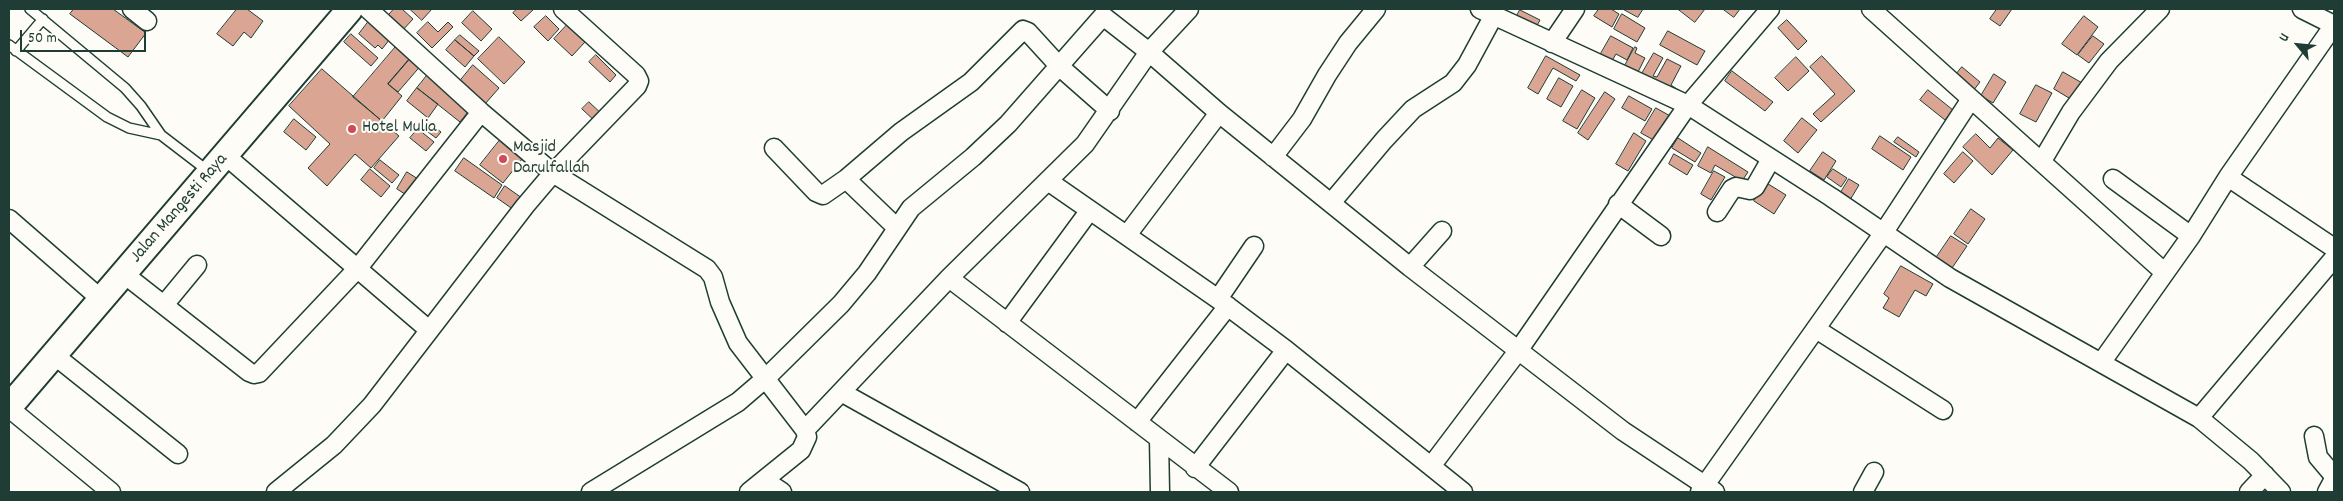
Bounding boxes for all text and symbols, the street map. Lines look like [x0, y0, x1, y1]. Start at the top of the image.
scale bar [22, 20, 149, 52]
north arrow [2273, 20, 2323, 70]
text: 50 m [28, 28, 57, 50]
text: U [2274, 30, 2295, 46]
place label: Hotel Mulia [362, 118, 437, 140]
marker: Hotel Mulia [346, 123, 358, 135]
place label: Masjid Darulfallah [513, 138, 589, 180]
street label: Jalan Mangesti Raya [127, 150, 233, 268]
marker: Masjid Darulfallah [497, 153, 509, 165]

